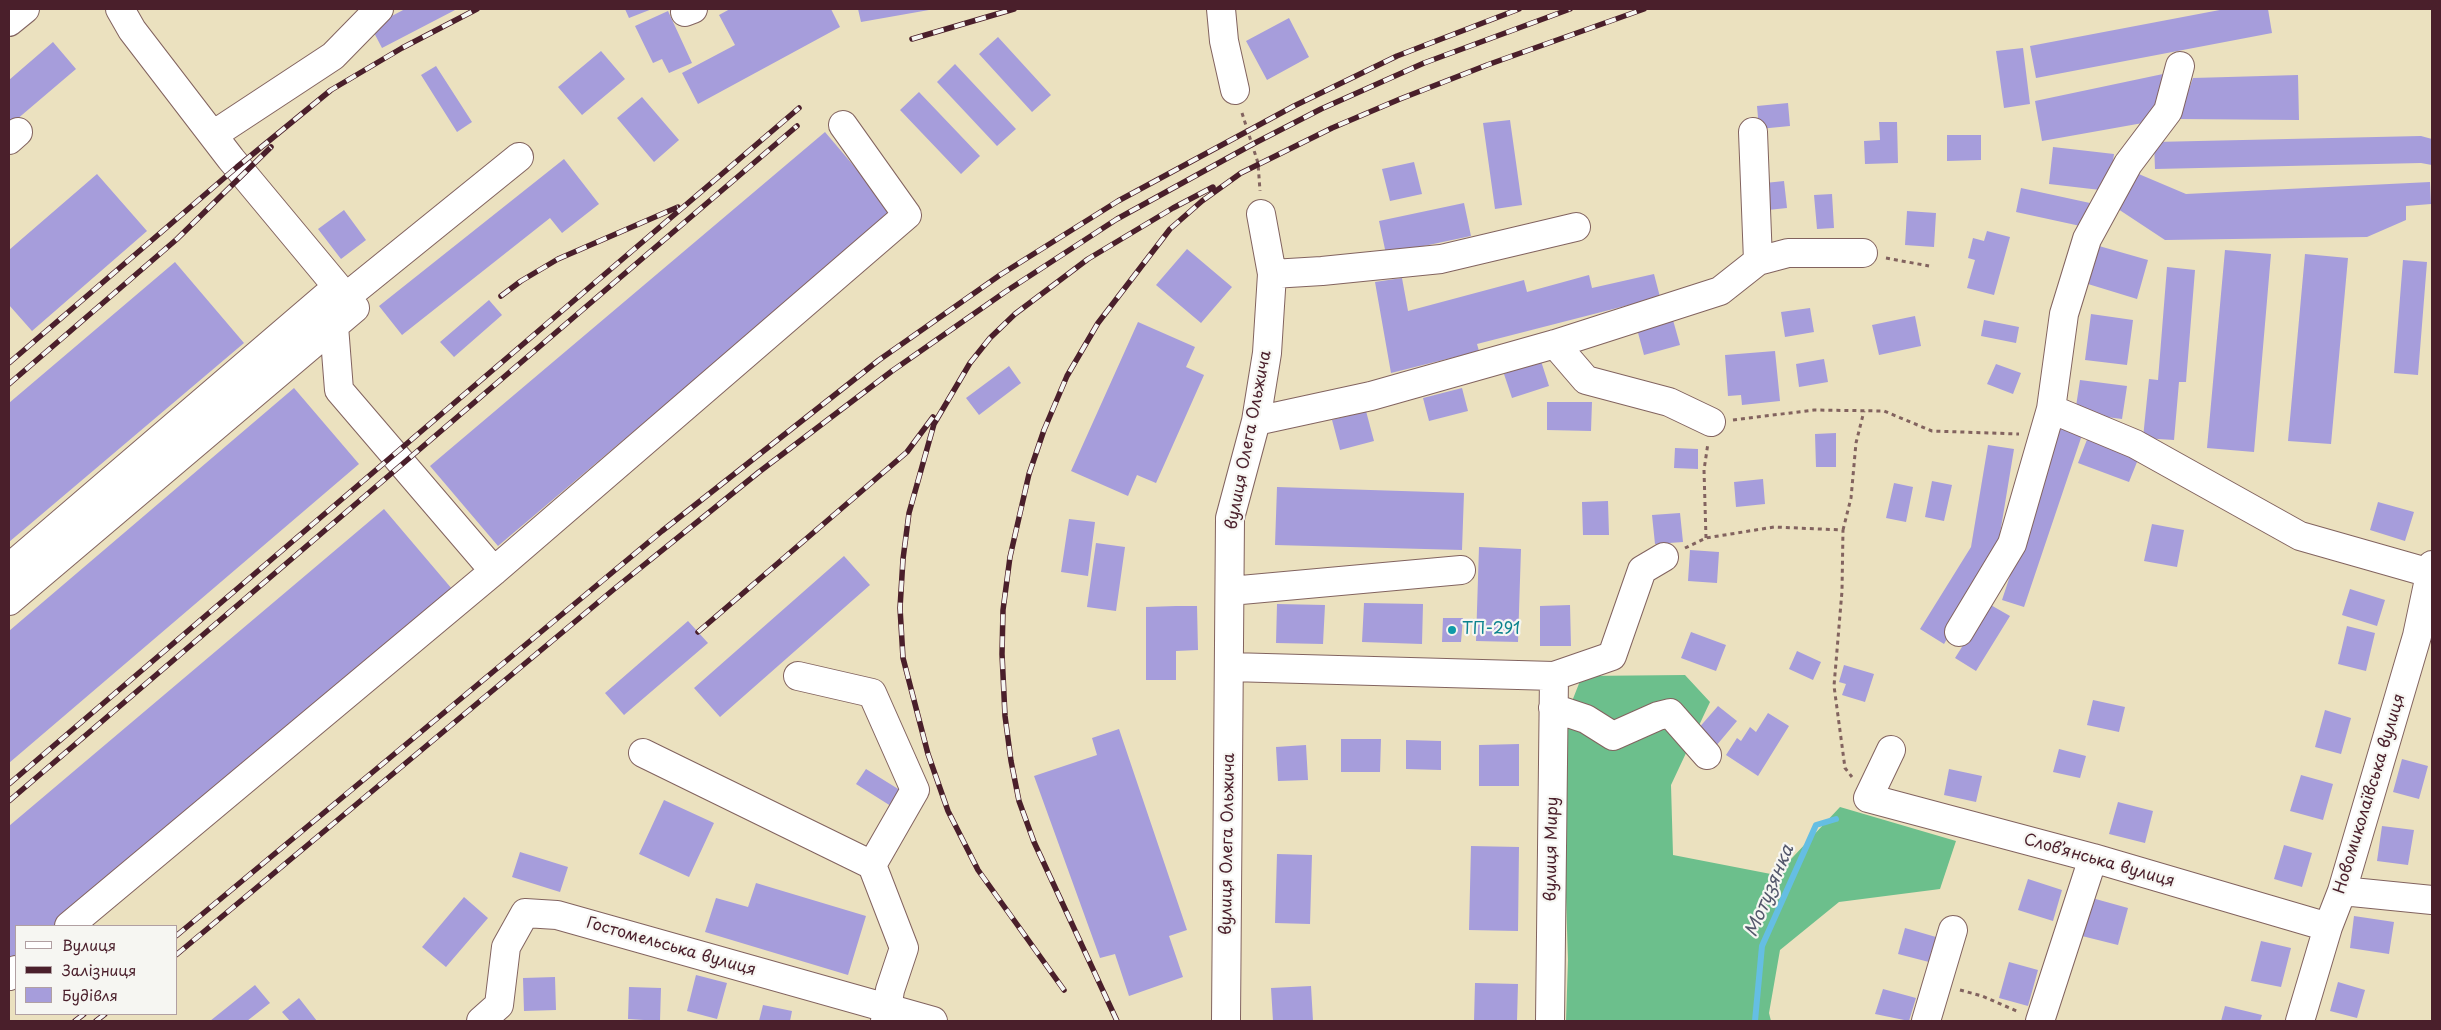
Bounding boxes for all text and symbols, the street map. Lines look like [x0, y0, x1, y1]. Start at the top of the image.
street label: вулиця Олега Ольжича [1222, 349, 1276, 531]
place label: ТП-291 [1462, 620, 1520, 640]
marker: ТП-291 [1446, 624, 1458, 636]
street label: Новомиколаївська вулиця [2330, 692, 2410, 896]
street label: вулиця Олега Ольжича [1217, 753, 1239, 935]
street label: вулиця Миру [1541, 796, 1563, 902]
street label: Словʼянська вулиця [2021, 830, 2177, 892]
water label: Мотузянка [1741, 842, 1799, 940]
street label: Гостомельська вулиця [584, 914, 758, 980]
legend [15, 925, 178, 1015]
text: Вулиця [62, 933, 116, 956]
text: Залізниця [62, 958, 136, 981]
text: Будівля [62, 983, 118, 1006]

